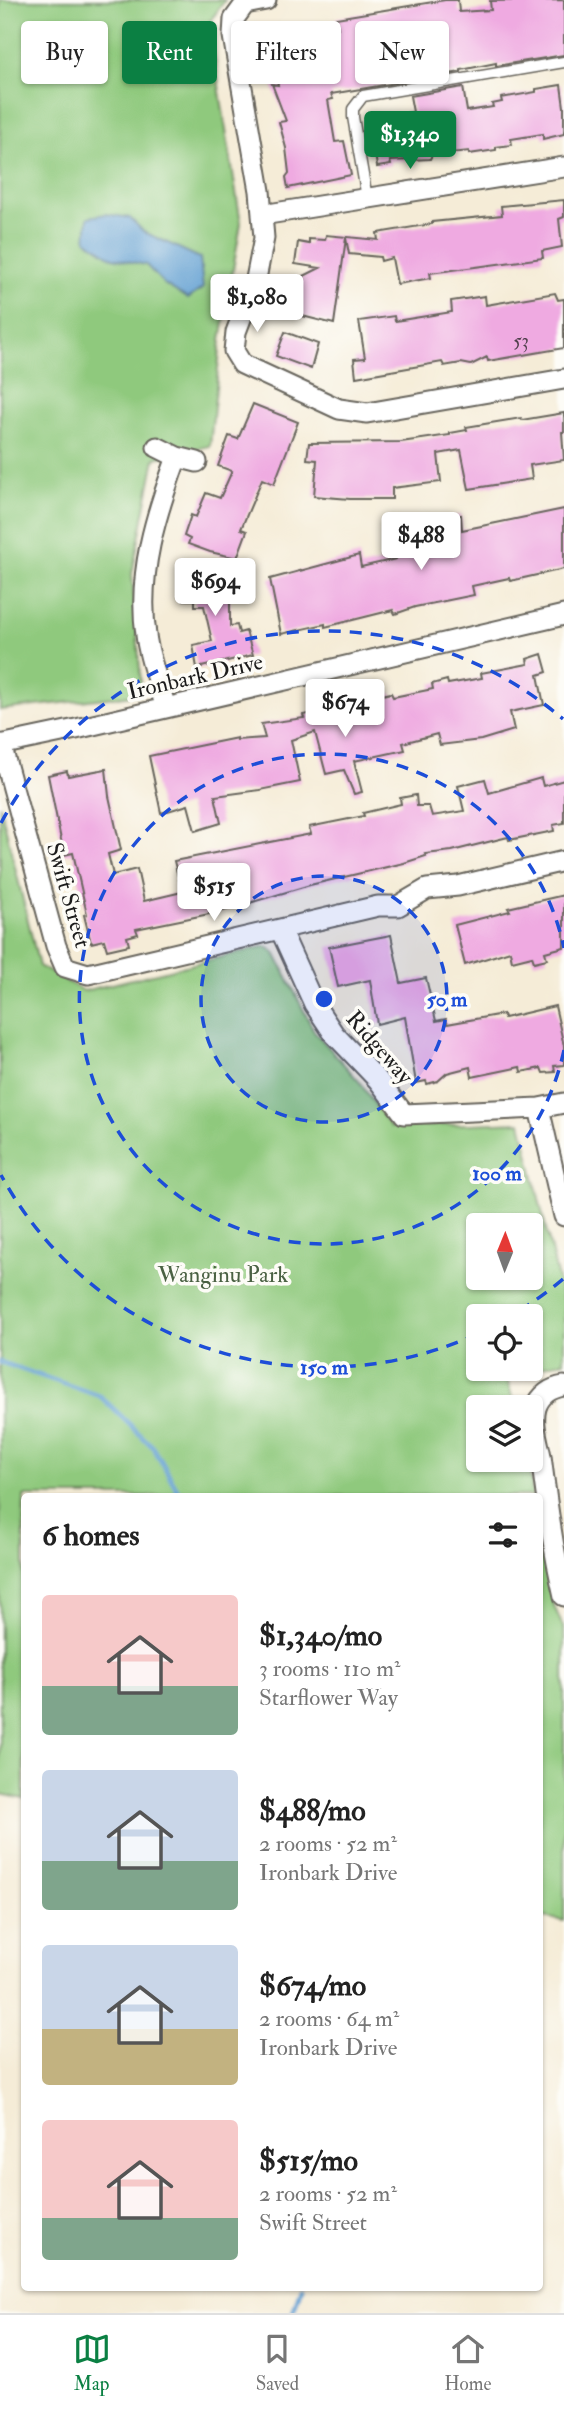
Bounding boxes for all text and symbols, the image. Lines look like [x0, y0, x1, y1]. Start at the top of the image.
chip: Buy [21, 21, 108, 84]
chip: Rent [122, 21, 217, 84]
chip: Filters [231, 21, 341, 84]
chip: New [355, 21, 449, 84]
pin: $1,340 [353, 111, 467, 171]
text: $1,340 [380, 119, 440, 148]
pin: $1,080 [200, 274, 314, 334]
text: $1,080 [226, 282, 288, 311]
house number: 53 [513, 329, 529, 353]
pin: $488 [380, 512, 462, 572]
text: $488 [397, 520, 445, 549]
pin: $694 [174, 558, 256, 618]
text: $694 [191, 566, 239, 595]
street label: Ironbark Drive [124, 647, 266, 706]
pin: $674 [304, 680, 386, 739]
text: $674 [322, 687, 368, 716]
street label: Swift Street [40, 839, 97, 951]
pin: $515 [173, 864, 255, 923]
text: $515 [193, 871, 235, 900]
text: 50 m [427, 986, 468, 1013]
centre of rings [312, 987, 336, 1011]
street label: Ridgeway [340, 1005, 420, 1091]
text: 100 m [472, 1160, 523, 1187]
north arrow [466, 1213, 542, 1290]
map controls [466, 1213, 543, 1472]
park label: Wanginu Park [157, 1260, 288, 1289]
button: locate [466, 1304, 543, 1381]
text: 150 m [300, 1354, 349, 1381]
button: layers [466, 1395, 543, 1472]
icon: filters [484, 1516, 522, 1554]
text: 6 homes [42, 1517, 140, 1554]
text: $1,340/mo [259, 1617, 382, 1654]
icon: home [98, 1623, 182, 1707]
text: 3 rooms · 110 m² [259, 1654, 400, 1683]
text: Starflower Way [259, 1683, 398, 1712]
text: $488/mo [259, 1792, 366, 1829]
icon: home [98, 1798, 182, 1882]
text: 2 rooms · 52 m² [259, 1829, 397, 1858]
text: Ironbark Drive [259, 1858, 397, 1887]
text: $674/mo [259, 1967, 366, 2004]
icon: home [98, 1973, 182, 2057]
text: 2 rooms · 64 m² [259, 2004, 399, 2033]
text: Ironbark Drive [259, 2033, 397, 2062]
text: $515/mo [259, 2142, 358, 2179]
icon: home [98, 2148, 182, 2232]
text: 2 rooms · 52 m² [259, 2179, 397, 2208]
text: Swift Street [259, 2208, 367, 2237]
tab: Map [73, 2330, 111, 2396]
tab: Saved [256, 2330, 299, 2396]
tab: Home [444, 2330, 491, 2396]

